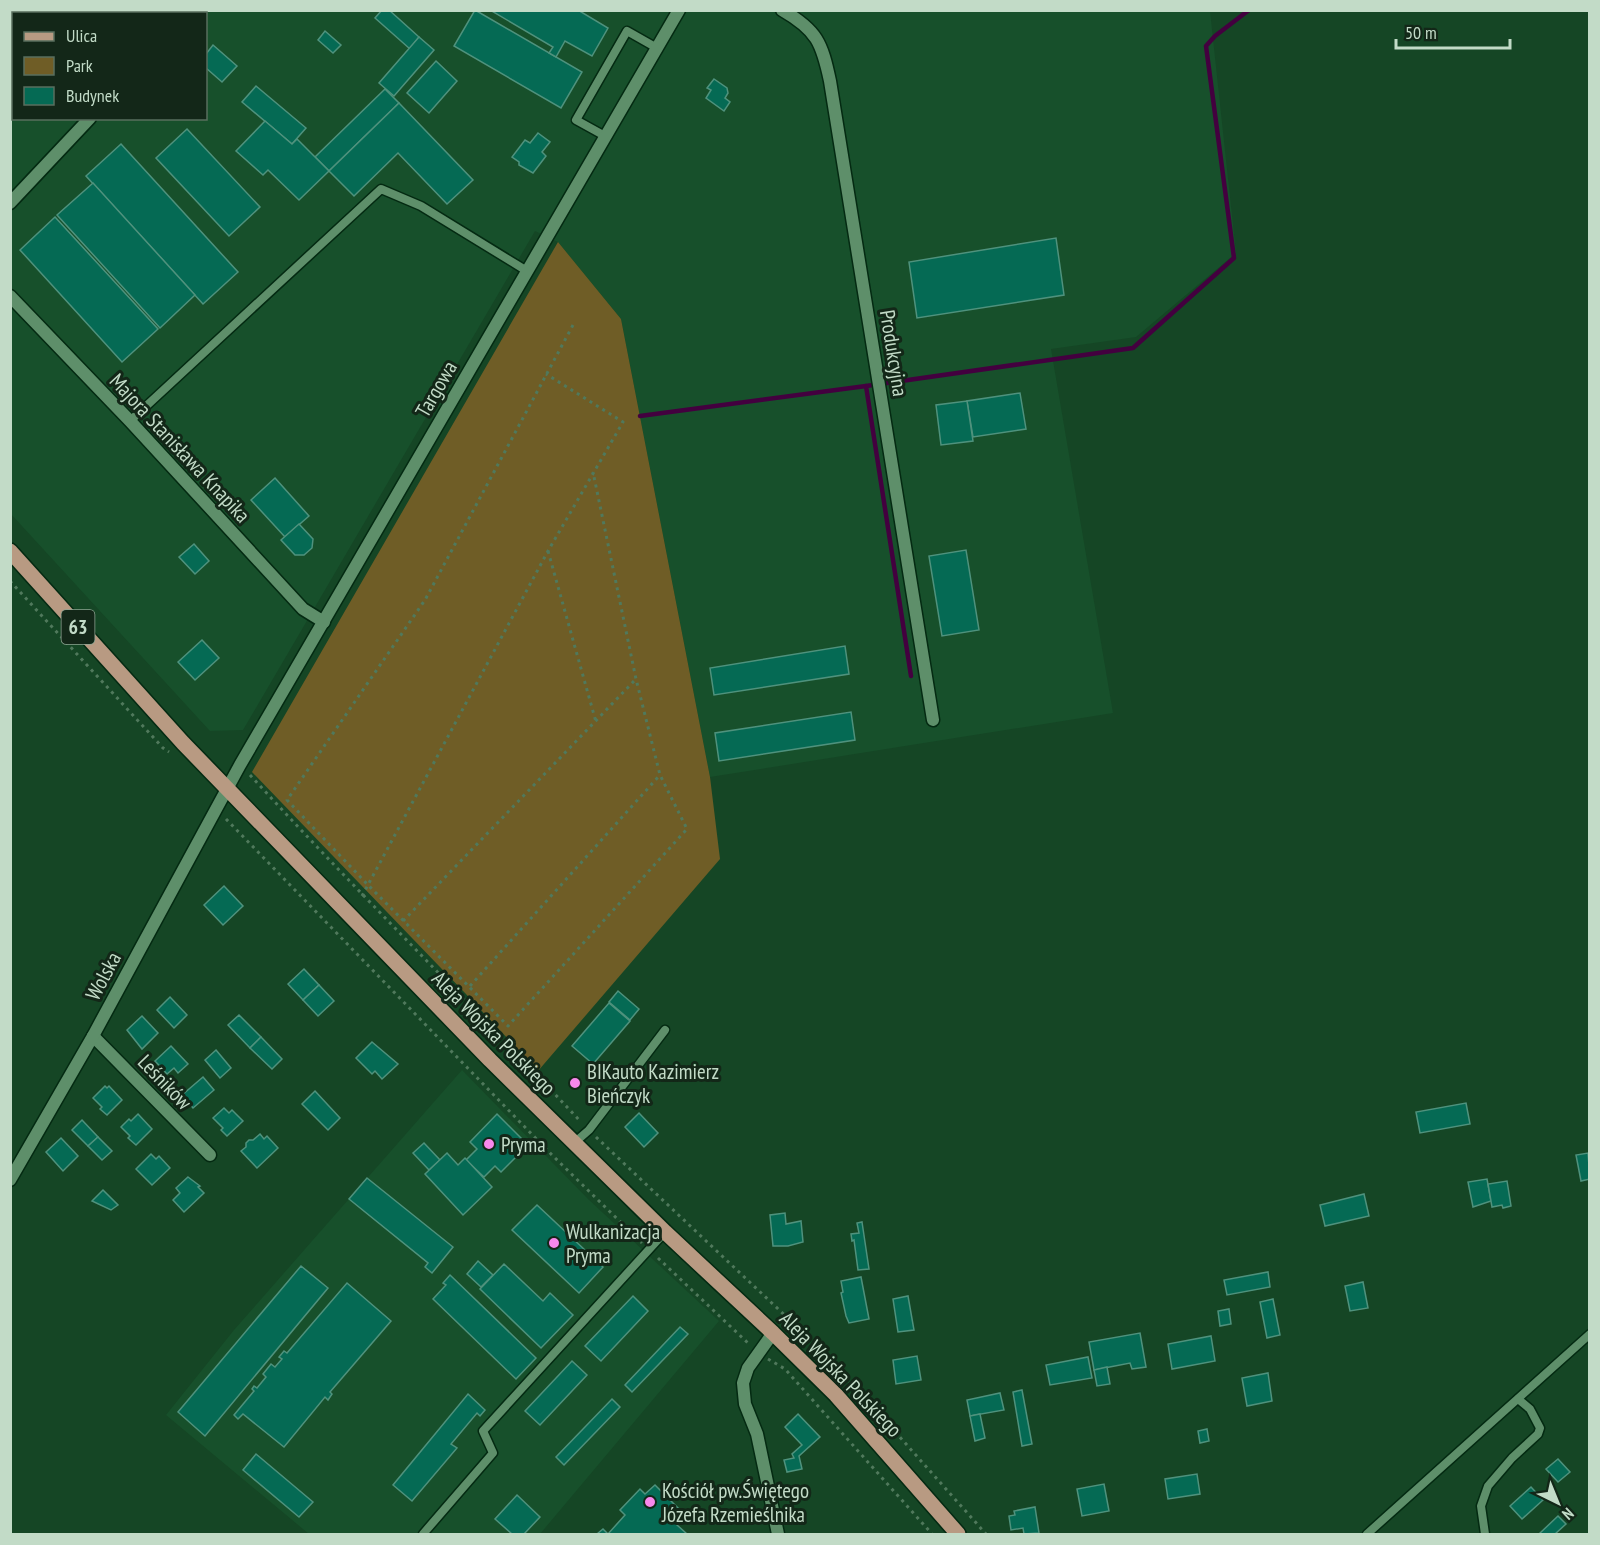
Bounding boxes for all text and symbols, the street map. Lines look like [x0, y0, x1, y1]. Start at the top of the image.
legend [12, 12, 207, 120]
scale bar [1396, 12, 1510, 50]
text: 50 m [1405, 21, 1437, 44]
text: Ulica [66, 24, 97, 47]
text: Park [66, 54, 93, 77]
text: Budynek [66, 84, 119, 107]
street label: Produkcyjna [874, 308, 914, 398]
street label: Targowa [409, 356, 463, 422]
street label: Majora Stanisława Knapika [104, 368, 256, 528]
road number: 63 [62, 610, 94, 644]
street label: Wolska [79, 947, 127, 1005]
street label: Aleja Wojska Polskiego [426, 965, 562, 1101]
street label: Leśników [132, 1049, 198, 1116]
place label: BIKauto Kazimierz Bieńczyk [587, 1058, 719, 1109]
marker: BIKauto Kazimierz Bieńczyk [568, 1076, 582, 1090]
place label: Pryma [501, 1131, 546, 1158]
marker: Pryma [482, 1137, 496, 1151]
place label: Wulkanizacja Pryma [566, 1218, 660, 1269]
marker: Wulkanizacja Pryma [547, 1236, 561, 1250]
street label: Aleja Wojska Polskiego [774, 1305, 908, 1443]
north arrow [1528, 1473, 1588, 1533]
place label: Kościół pw.Świętego Józefa Rzemieślnika [661, 1477, 809, 1528]
marker: Kościół pw.Świętego Józefa Rzemieślnika [643, 1495, 657, 1509]
text: N [1558, 1504, 1578, 1524]

